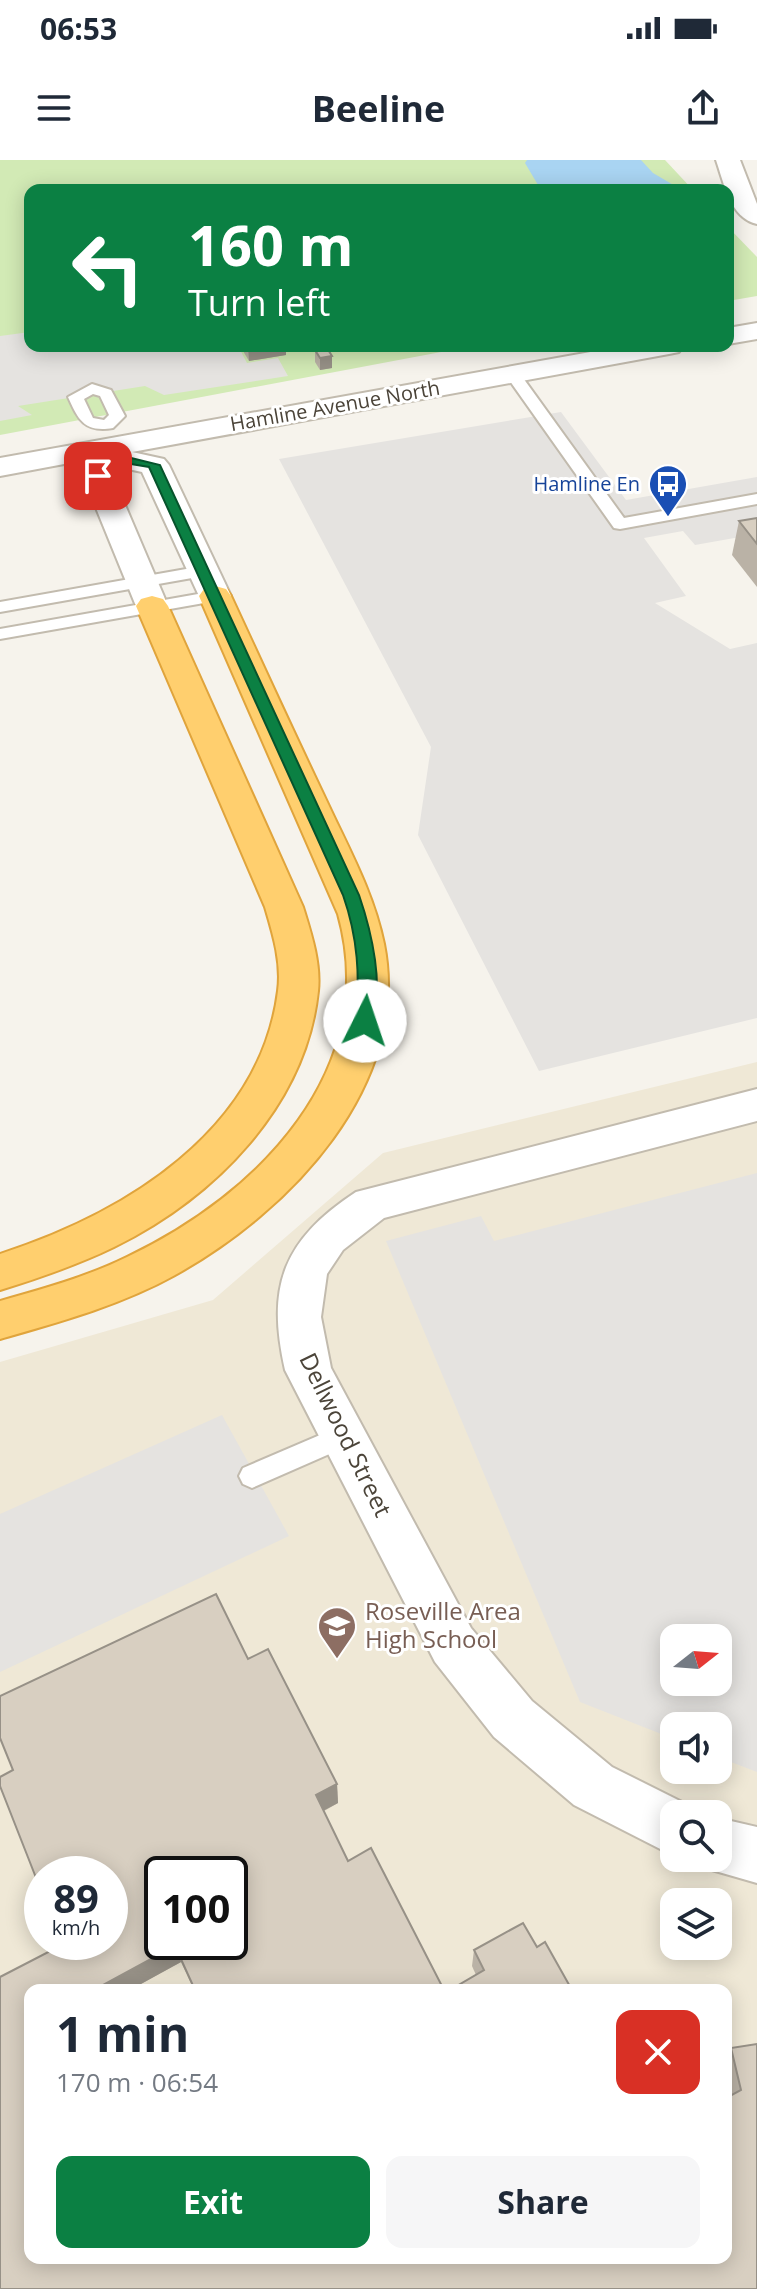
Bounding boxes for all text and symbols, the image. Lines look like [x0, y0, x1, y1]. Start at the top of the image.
text: 06:53 [40, 8, 117, 49]
text: Beeline [312, 84, 445, 133]
icon: menu [32, 86, 76, 130]
icon: share [681, 86, 725, 130]
text: 160 m [188, 206, 354, 282]
icon: left [56, 216, 160, 320]
text: Turn left [188, 278, 330, 327]
street label: Hamline Avenue North [228, 374, 442, 437]
pin [64, 442, 132, 510]
icon: arrive [76, 454, 120, 498]
bus stop icon: Hamline En [647, 463, 689, 518]
place label: Hamline En [533, 470, 640, 497]
position arrow [323, 979, 407, 1063]
street label: Dellwood Street [292, 1347, 400, 1522]
place label: Roseville Area High School [365, 1594, 521, 1655]
school or university icon: Roseville Area High School [316, 1605, 358, 1660]
north arrow [660, 1624, 732, 1696]
map controls [660, 1624, 732, 1960]
button: sound [660, 1712, 732, 1784]
button: search [660, 1800, 732, 1872]
speed limit sign: 100 [144, 1856, 248, 1960]
text: 89 [53, 1870, 99, 1925]
button: layers [660, 1888, 732, 1960]
text: km/h [52, 1914, 100, 1941]
text: 1 min [56, 2001, 189, 2066]
button: close [616, 2010, 700, 2094]
text: 170 m · 06:54 [56, 2064, 218, 2100]
button: Exit [56, 2156, 370, 2248]
button: Share [386, 2156, 700, 2248]

